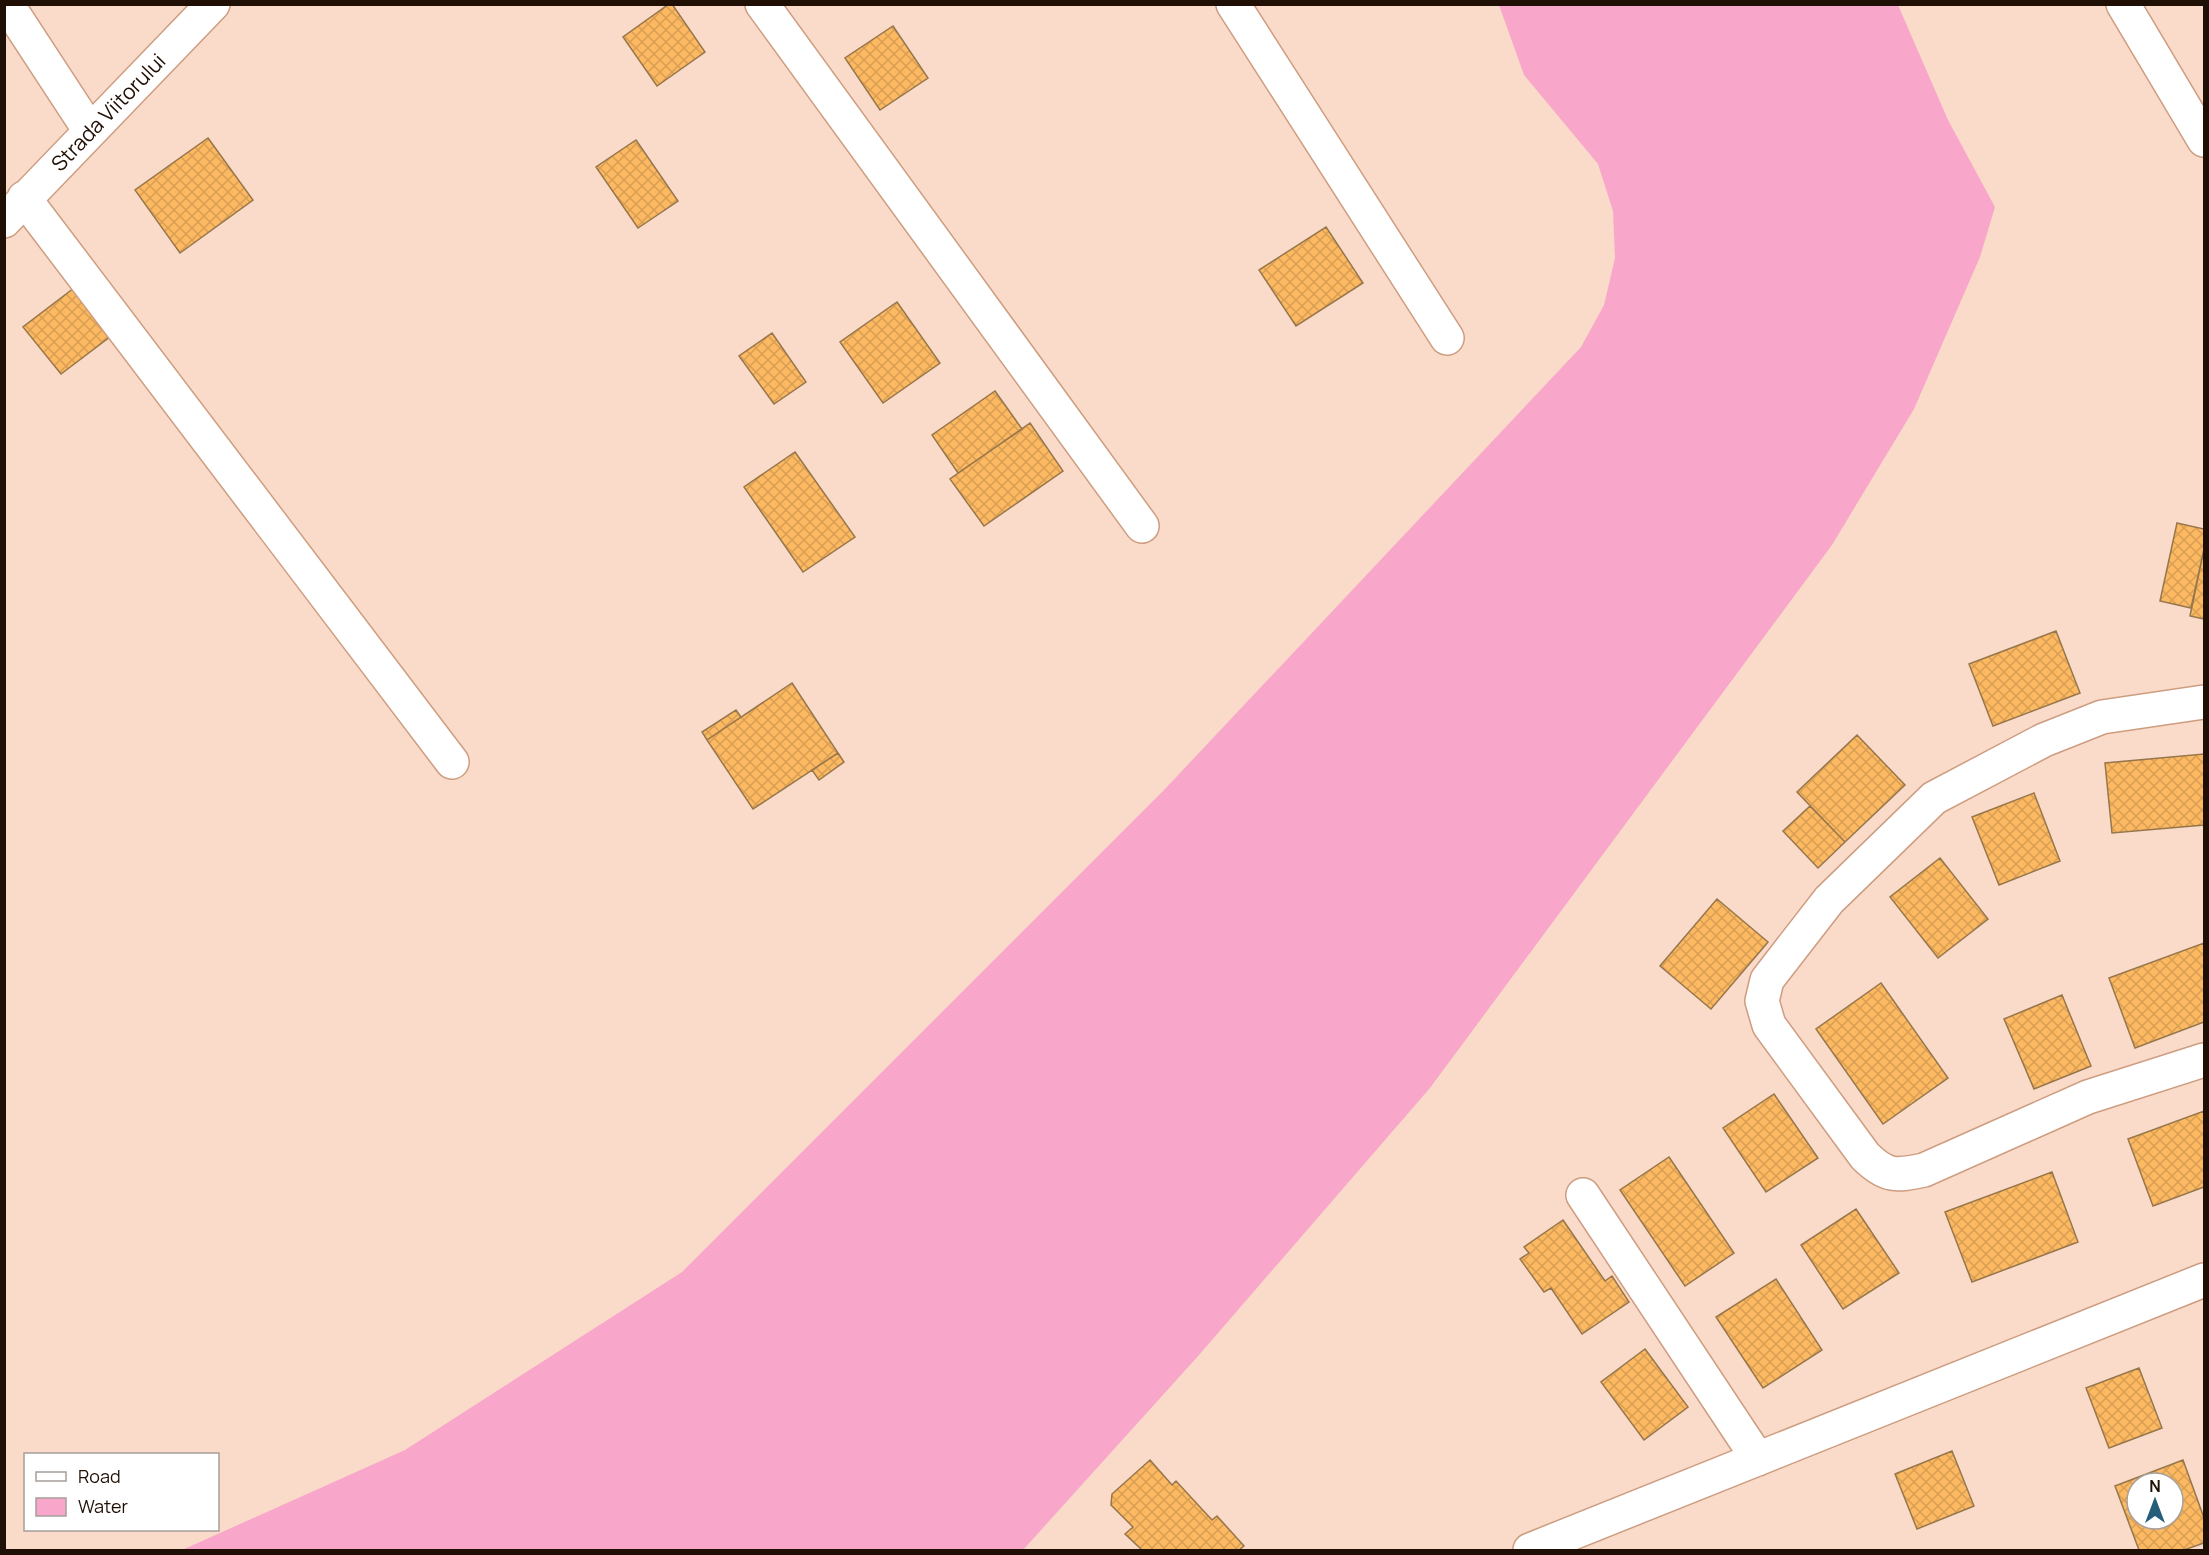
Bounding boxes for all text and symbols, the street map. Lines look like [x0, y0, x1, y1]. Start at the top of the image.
street label: Strada Viitorului [45, 47, 171, 177]
legend [24, 1453, 219, 1531]
text: Road [78, 1464, 121, 1488]
north arrow [2125, 1471, 2185, 1531]
text: N [2149, 1475, 2161, 1497]
text: Water [78, 1494, 128, 1518]

